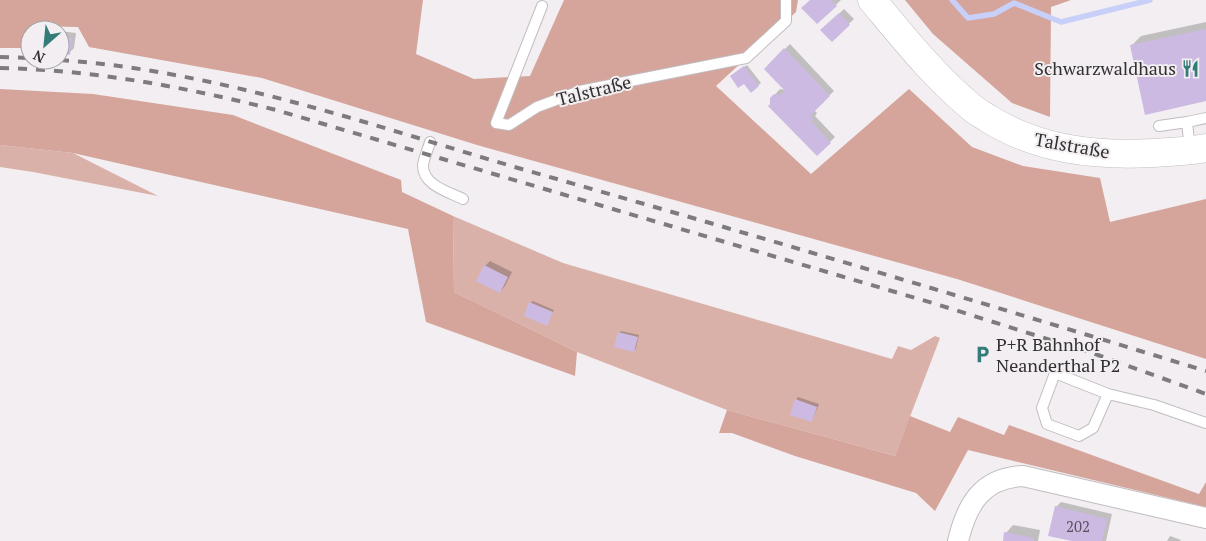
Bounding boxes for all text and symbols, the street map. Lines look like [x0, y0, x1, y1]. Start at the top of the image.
north arrow [20, 20, 70, 70]
text: N [29, 46, 48, 68]
place label: Schwarzwaldhaus [1034, 56, 1176, 80]
restaurant icon: Schwarzwaldhaus [1180, 59, 1200, 79]
street label: Talstraße [554, 69, 634, 111]
street label: Talstraße [1033, 127, 1112, 163]
place label: P+R Bahnhof Neanderthal P2 [996, 332, 1120, 377]
parking icon: P+R Bahnhof Neanderthal P2 [972, 345, 992, 365]
house number: 202 [1066, 516, 1090, 536]

